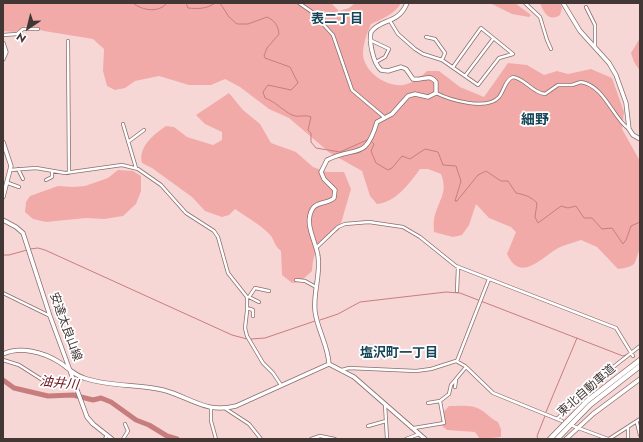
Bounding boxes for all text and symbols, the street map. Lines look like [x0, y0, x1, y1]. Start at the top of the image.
north arrow [8, 8, 48, 48]
district label: 表二丁目 [311, 12, 363, 28]
text: N [13, 29, 29, 47]
district label: 細野 [521, 113, 549, 129]
street label: 安達太良山線 [46, 291, 84, 363]
district label: 塩沢町一丁目 [360, 346, 438, 362]
street label: 東北自動車道 [555, 362, 619, 420]
water label: 油井川 [39, 374, 79, 394]

